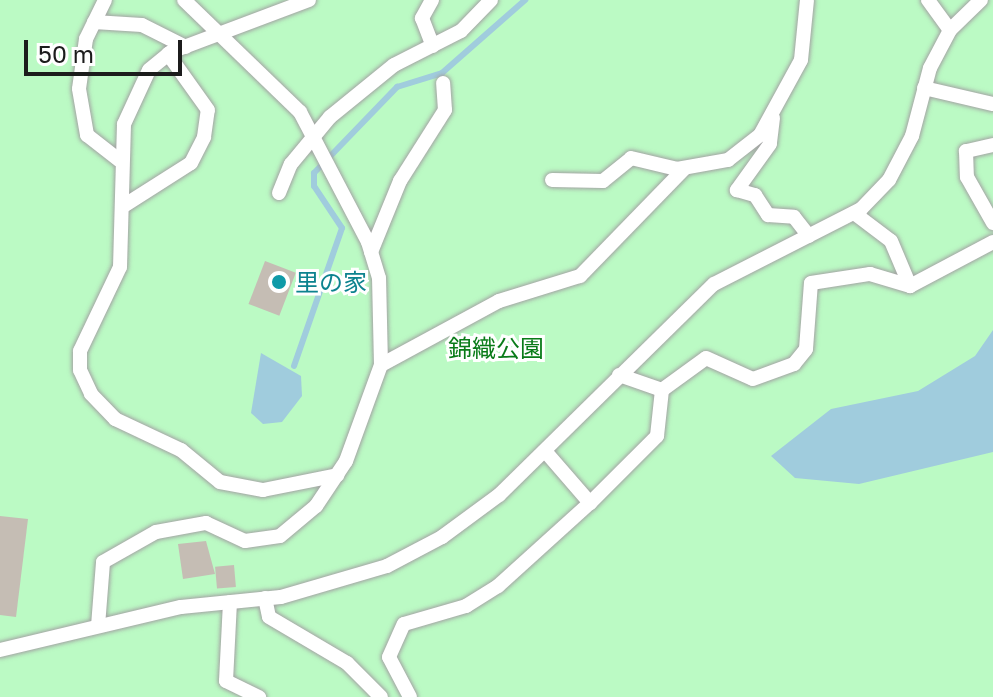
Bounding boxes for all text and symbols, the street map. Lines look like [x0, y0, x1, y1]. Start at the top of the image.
scale bar [28, 24, 186, 74]
text: 50 m [38, 39, 94, 68]
place label: 里の家 [295, 268, 367, 296]
marker: 里の家 [270, 273, 288, 291]
park label: 錦織公園 [448, 334, 544, 362]

